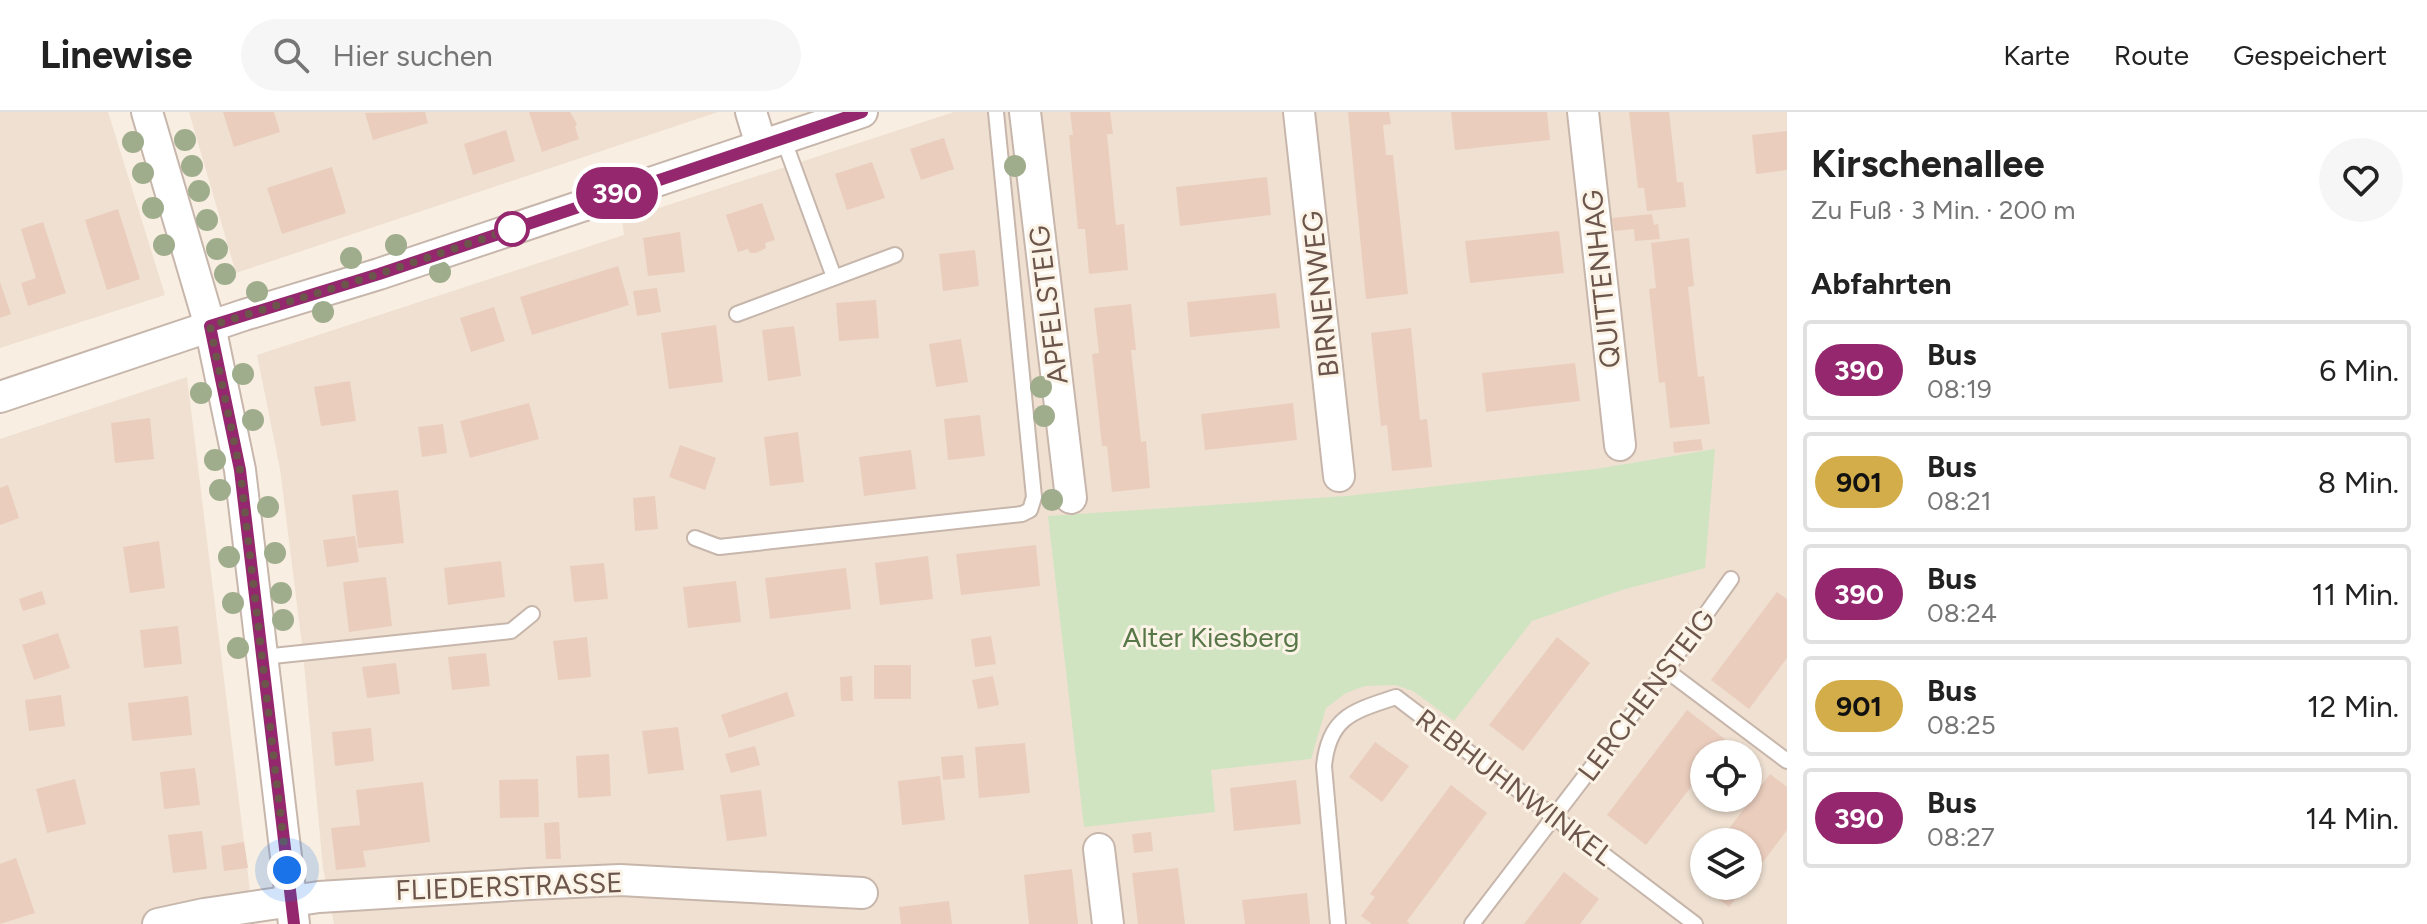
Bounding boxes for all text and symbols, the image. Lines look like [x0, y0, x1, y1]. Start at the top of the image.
search box [241, 19, 801, 91]
text: Linewise [40, 32, 193, 78]
icon: search [269, 33, 313, 77]
text: Hier suchen [333, 37, 493, 74]
text: Karte [2003, 38, 2070, 72]
text: Route [2114, 38, 2189, 72]
text: Gespeichert [2233, 38, 2387, 72]
button: heart [2319, 138, 2403, 222]
text: Kirschenallee [1811, 141, 2044, 187]
line badge: 390 [571, 167, 663, 219]
text: 390 [592, 176, 642, 210]
street label: QUITTENHAG [1575, 188, 1627, 370]
text: Zu Fuß · 3 Min. · 200 m [1811, 194, 2075, 226]
street label: BIRNENWEG [1294, 209, 1346, 379]
unlabelled marker [495, 212, 529, 246]
street label: APFELSTEIG [1021, 224, 1075, 386]
text: Abfahrten [1811, 265, 1952, 302]
text: Bus [1927, 336, 1976, 373]
text: 6 Min. [2319, 352, 2399, 389]
text: 390 [1834, 353, 1884, 387]
text: 08:19 [1927, 373, 1992, 405]
text: Bus [1927, 448, 1976, 485]
text: 8 Min. [2318, 464, 2399, 501]
text: 901 [1836, 465, 1882, 499]
text: 08:21 [1927, 485, 1991, 517]
text: Bus [1927, 560, 1976, 597]
text: 11 Min. [2311, 576, 2399, 613]
text: 390 [1834, 577, 1884, 611]
text: 08:24 [1927, 597, 1997, 629]
street label: LERCHENSTEIG [1570, 602, 1722, 788]
park label: Alter Kiesberg [1123, 620, 1299, 654]
text: Bus [1927, 672, 1976, 709]
text: 12 Min. [2307, 688, 2399, 725]
text: 901 [1836, 689, 1882, 723]
street label: REBHUHNWINKEL [1409, 701, 1621, 873]
text: 08:25 [1927, 709, 1996, 741]
map controls [1690, 740, 1762, 900]
button: locate [1690, 740, 1762, 812]
text: Bus [1927, 784, 1976, 821]
text: 14 Min. [2305, 800, 2399, 837]
text: 390 [1834, 801, 1884, 835]
text: 08:27 [1927, 821, 1995, 853]
button: layers [1690, 828, 1762, 900]
your location [267, 850, 307, 890]
street label: FLIEDERSTRASSE [395, 865, 623, 907]

